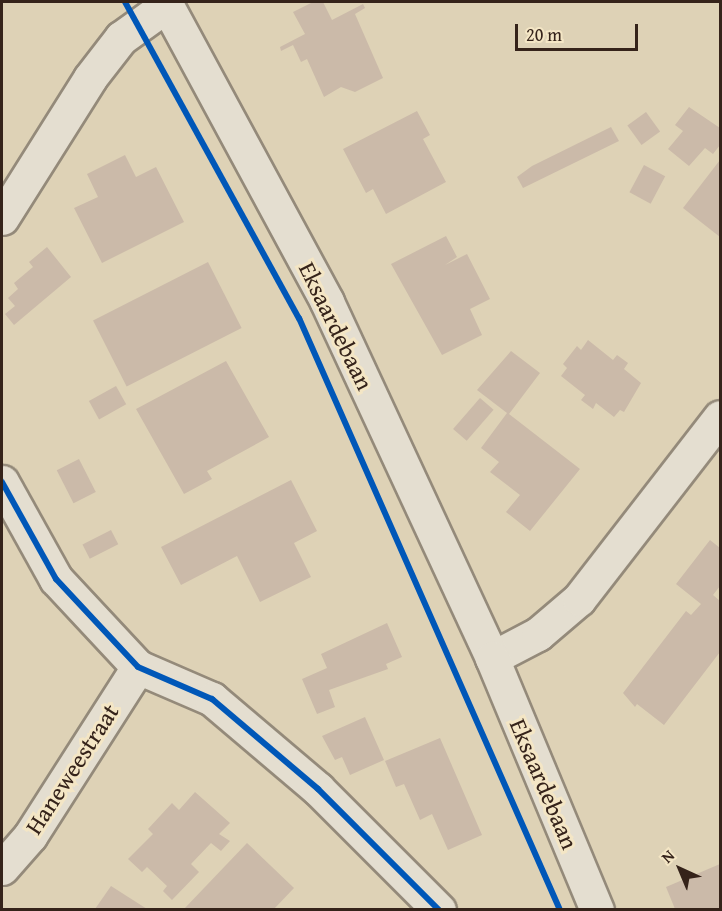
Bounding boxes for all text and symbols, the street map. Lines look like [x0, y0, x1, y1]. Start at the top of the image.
scale bar [518, 12, 641, 50]
text: 20 m [526, 21, 562, 48]
street label: Eksaardebaan [293, 257, 379, 395]
street label: Haneweestraat [19, 698, 125, 840]
street label: Eksaardebaan [504, 714, 584, 854]
north arrow [650, 839, 710, 899]
text: N [655, 844, 680, 868]

